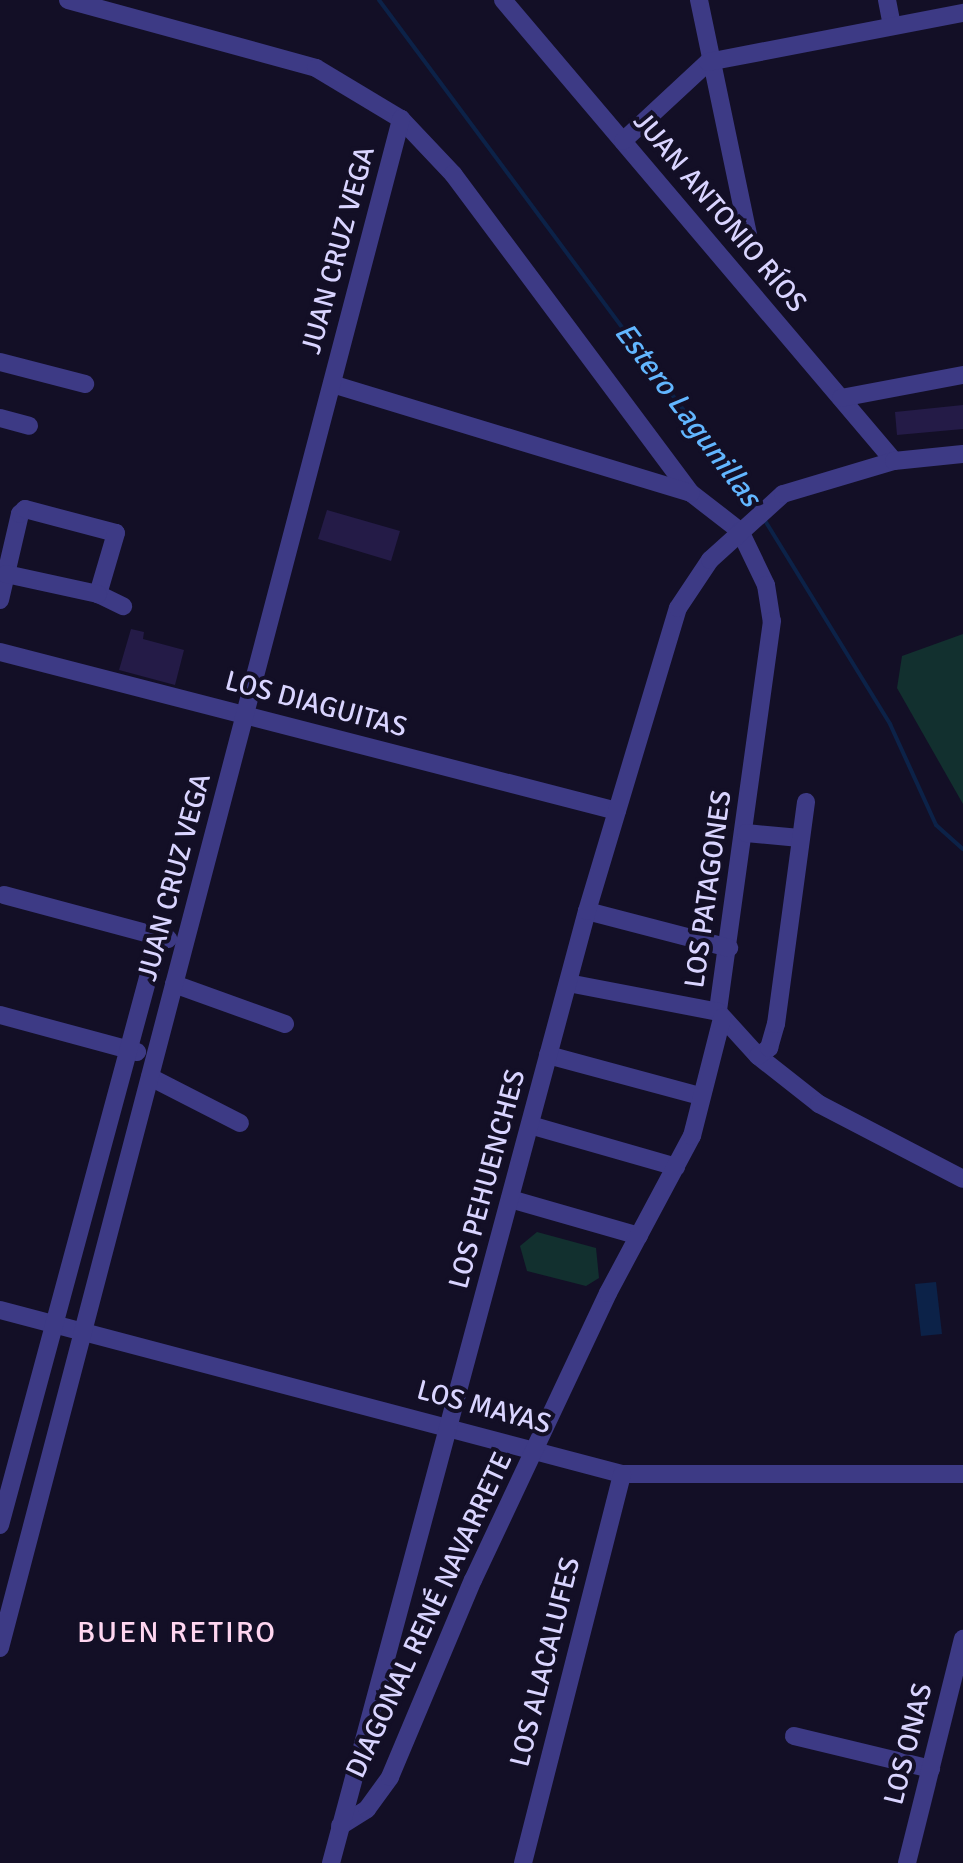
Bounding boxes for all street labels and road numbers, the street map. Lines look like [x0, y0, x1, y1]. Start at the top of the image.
street label: JUAN ANTONIO RÍOS [626, 105, 814, 319]
street label: JUAN CRUZ VEGA [294, 143, 382, 357]
street label: LOS DIAGUITAS [221, 664, 411, 744]
street label: JUAN CRUZ VEGA [130, 770, 218, 984]
street label: LOS PATAGONES [677, 788, 739, 990]
street label: LOS PEHUENCHES [442, 1066, 532, 1292]
street label: LOS MAYAS [413, 1373, 555, 1441]
street label: DIAGONAL RENÉ NAVARRETE [339, 1447, 519, 1783]
street label: LOS ALACALUFES [503, 1554, 587, 1770]
street label: LOS ONAS [877, 1680, 939, 1808]

